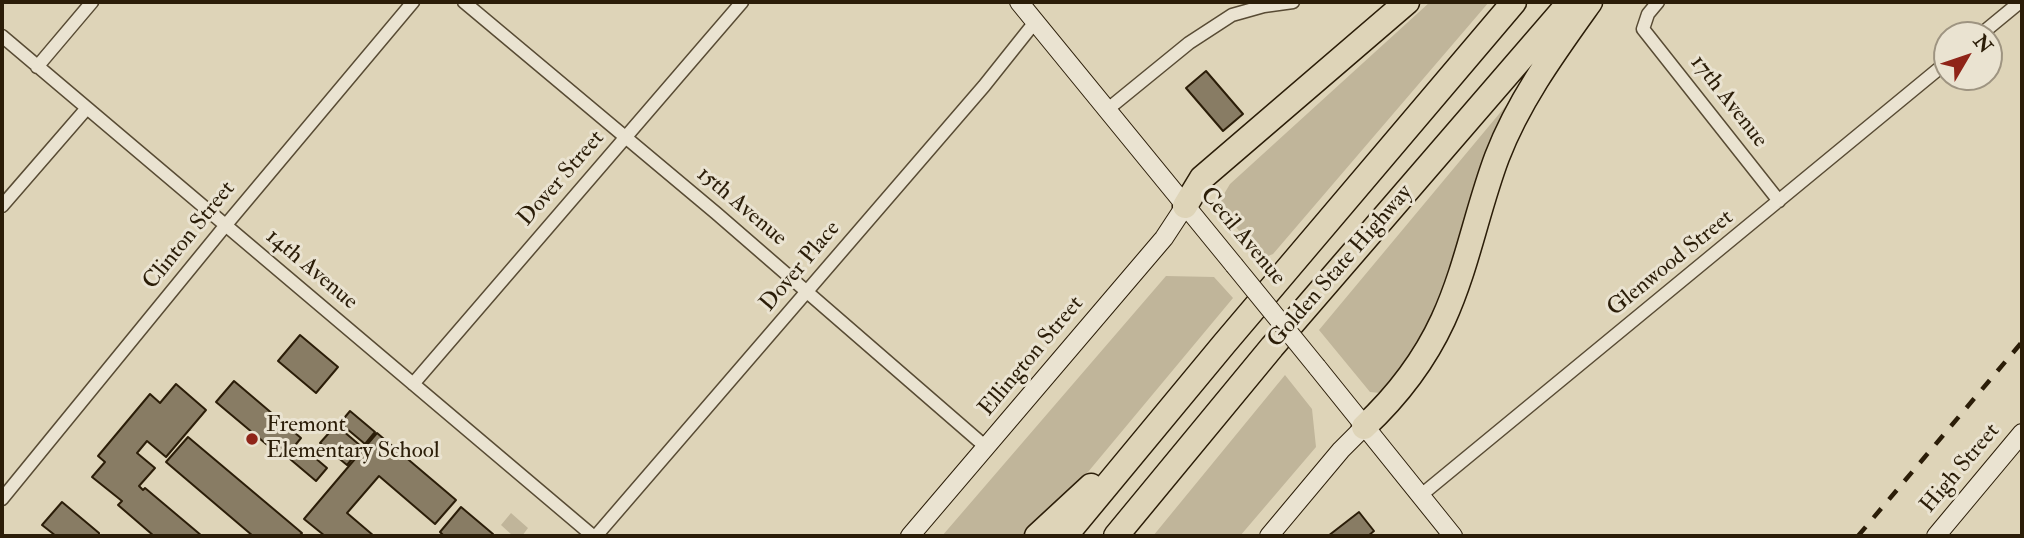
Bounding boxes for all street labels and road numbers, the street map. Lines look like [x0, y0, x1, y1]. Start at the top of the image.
street label: 17th Avenue [1683, 50, 1773, 154]
street label: Dover Street [513, 125, 611, 233]
street label: 15th Avenue [690, 161, 792, 253]
street label: Clinton Street [138, 176, 242, 296]
street label: Golden State Highway [1263, 180, 1419, 354]
street label: Cecil Avenue [1193, 182, 1291, 292]
street label: Glenwood Street [1602, 205, 1740, 323]
street label: Dover Place [755, 216, 847, 318]
street label: 14th Avenue [259, 224, 363, 316]
street label: Ellington Street [974, 291, 1090, 423]
street label: High Street [1916, 419, 2006, 519]

